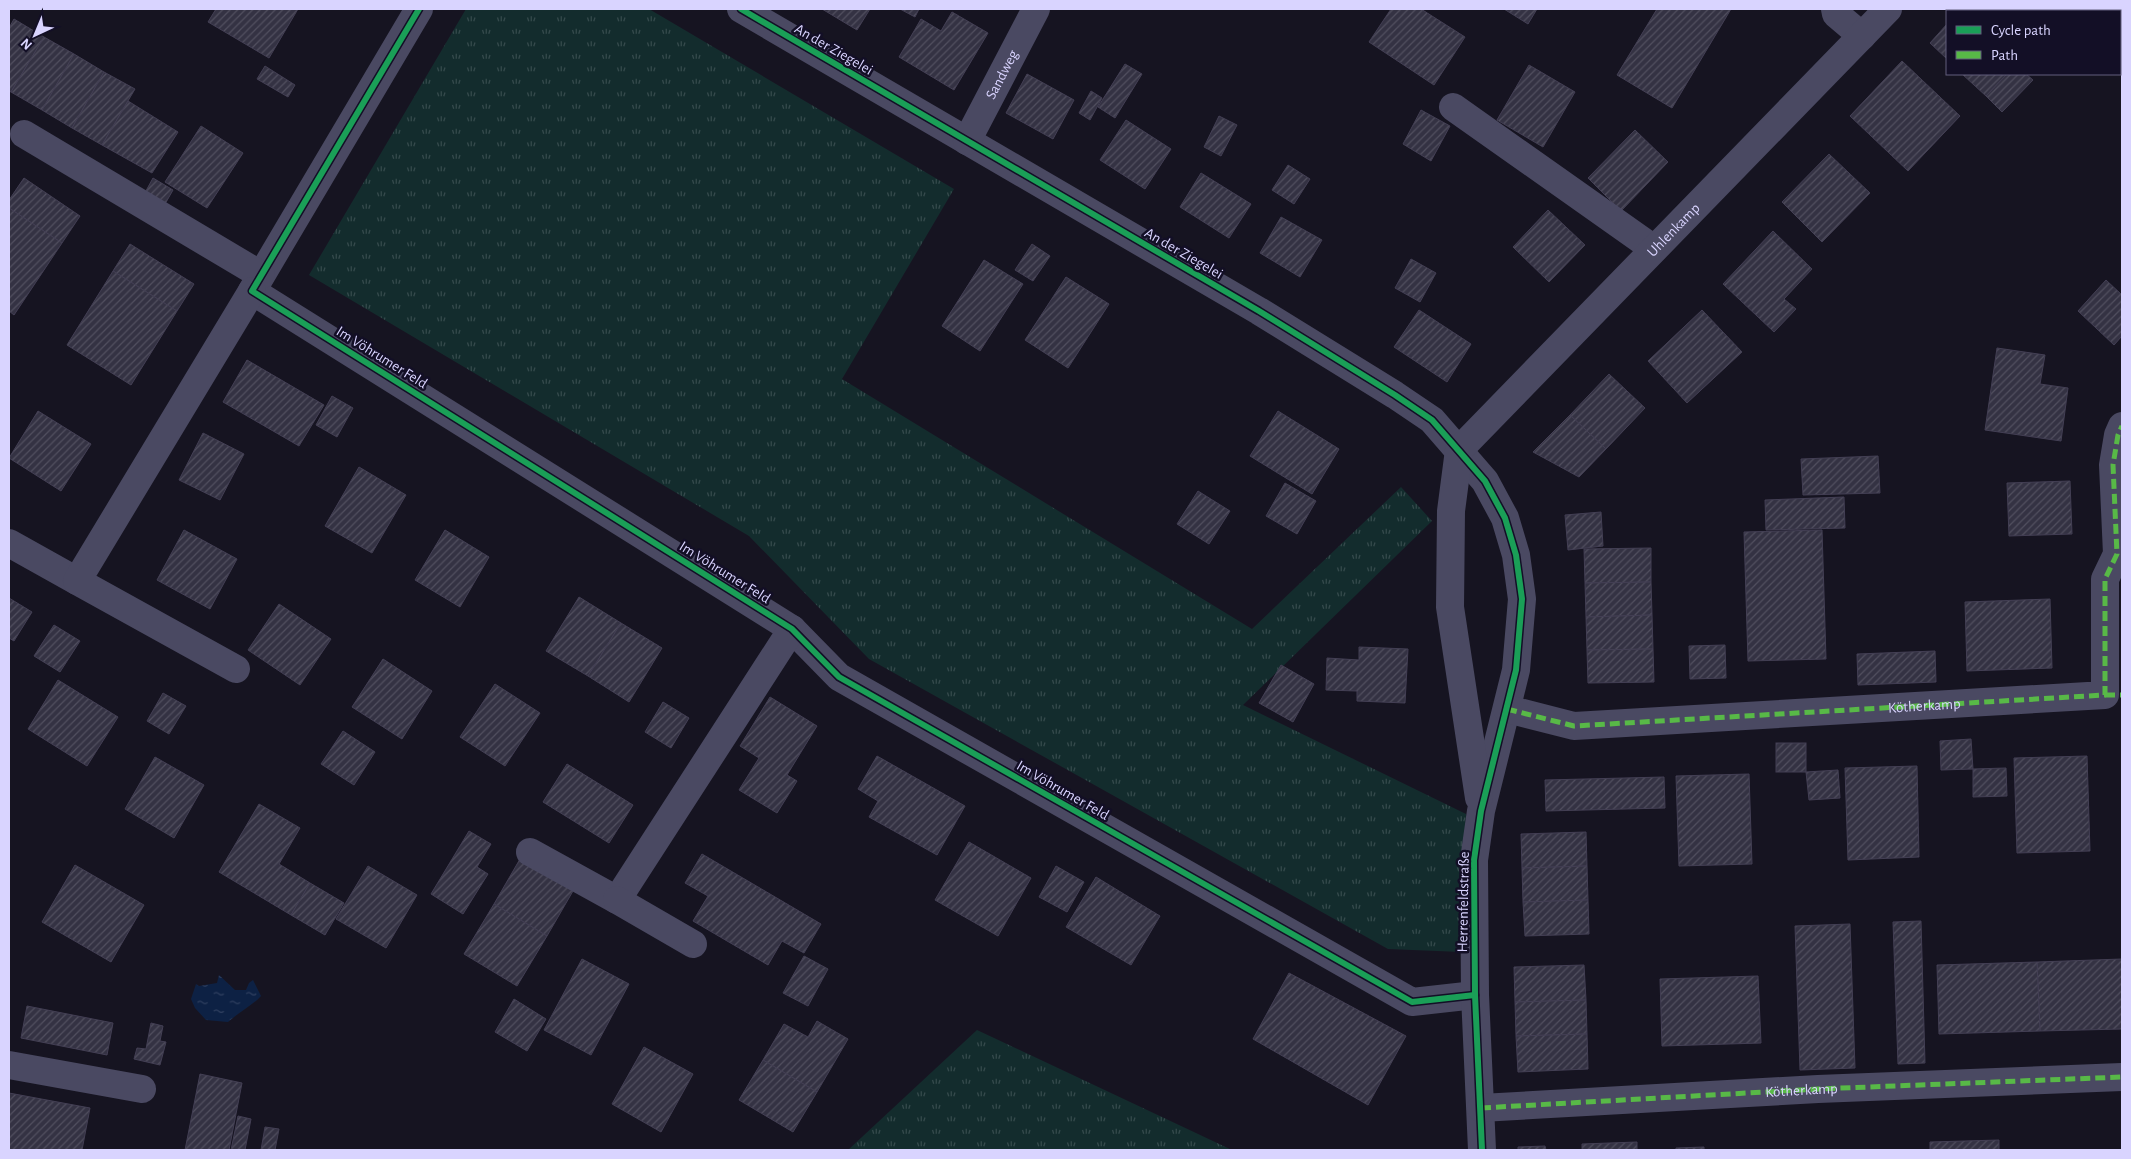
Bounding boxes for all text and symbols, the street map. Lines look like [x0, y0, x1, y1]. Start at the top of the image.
north arrow [10, 10, 60, 60]
legend [1946, 10, 2121, 75]
street label: An der Ziegelei [792, 21, 875, 78]
text: Cycle path [1991, 23, 2051, 38]
text: N [18, 35, 35, 52]
street label: Sandweg [983, 47, 1021, 102]
text: Path [1991, 48, 2018, 63]
street label: Uhlenkamp [1644, 200, 1703, 260]
street label: An der Ziegelei [1142, 225, 1225, 282]
street label: Im Vöhrumer Feld [334, 323, 430, 391]
street label: Im Vöhrumer Feld [677, 538, 773, 606]
street label: Kötherkamp [1888, 696, 1961, 716]
street label: Im Vöhrumer Feld [1014, 758, 1112, 823]
street label: Herrenfeldstraße [1455, 851, 1472, 953]
street label: Kötherkamp [1765, 1081, 1838, 1100]

